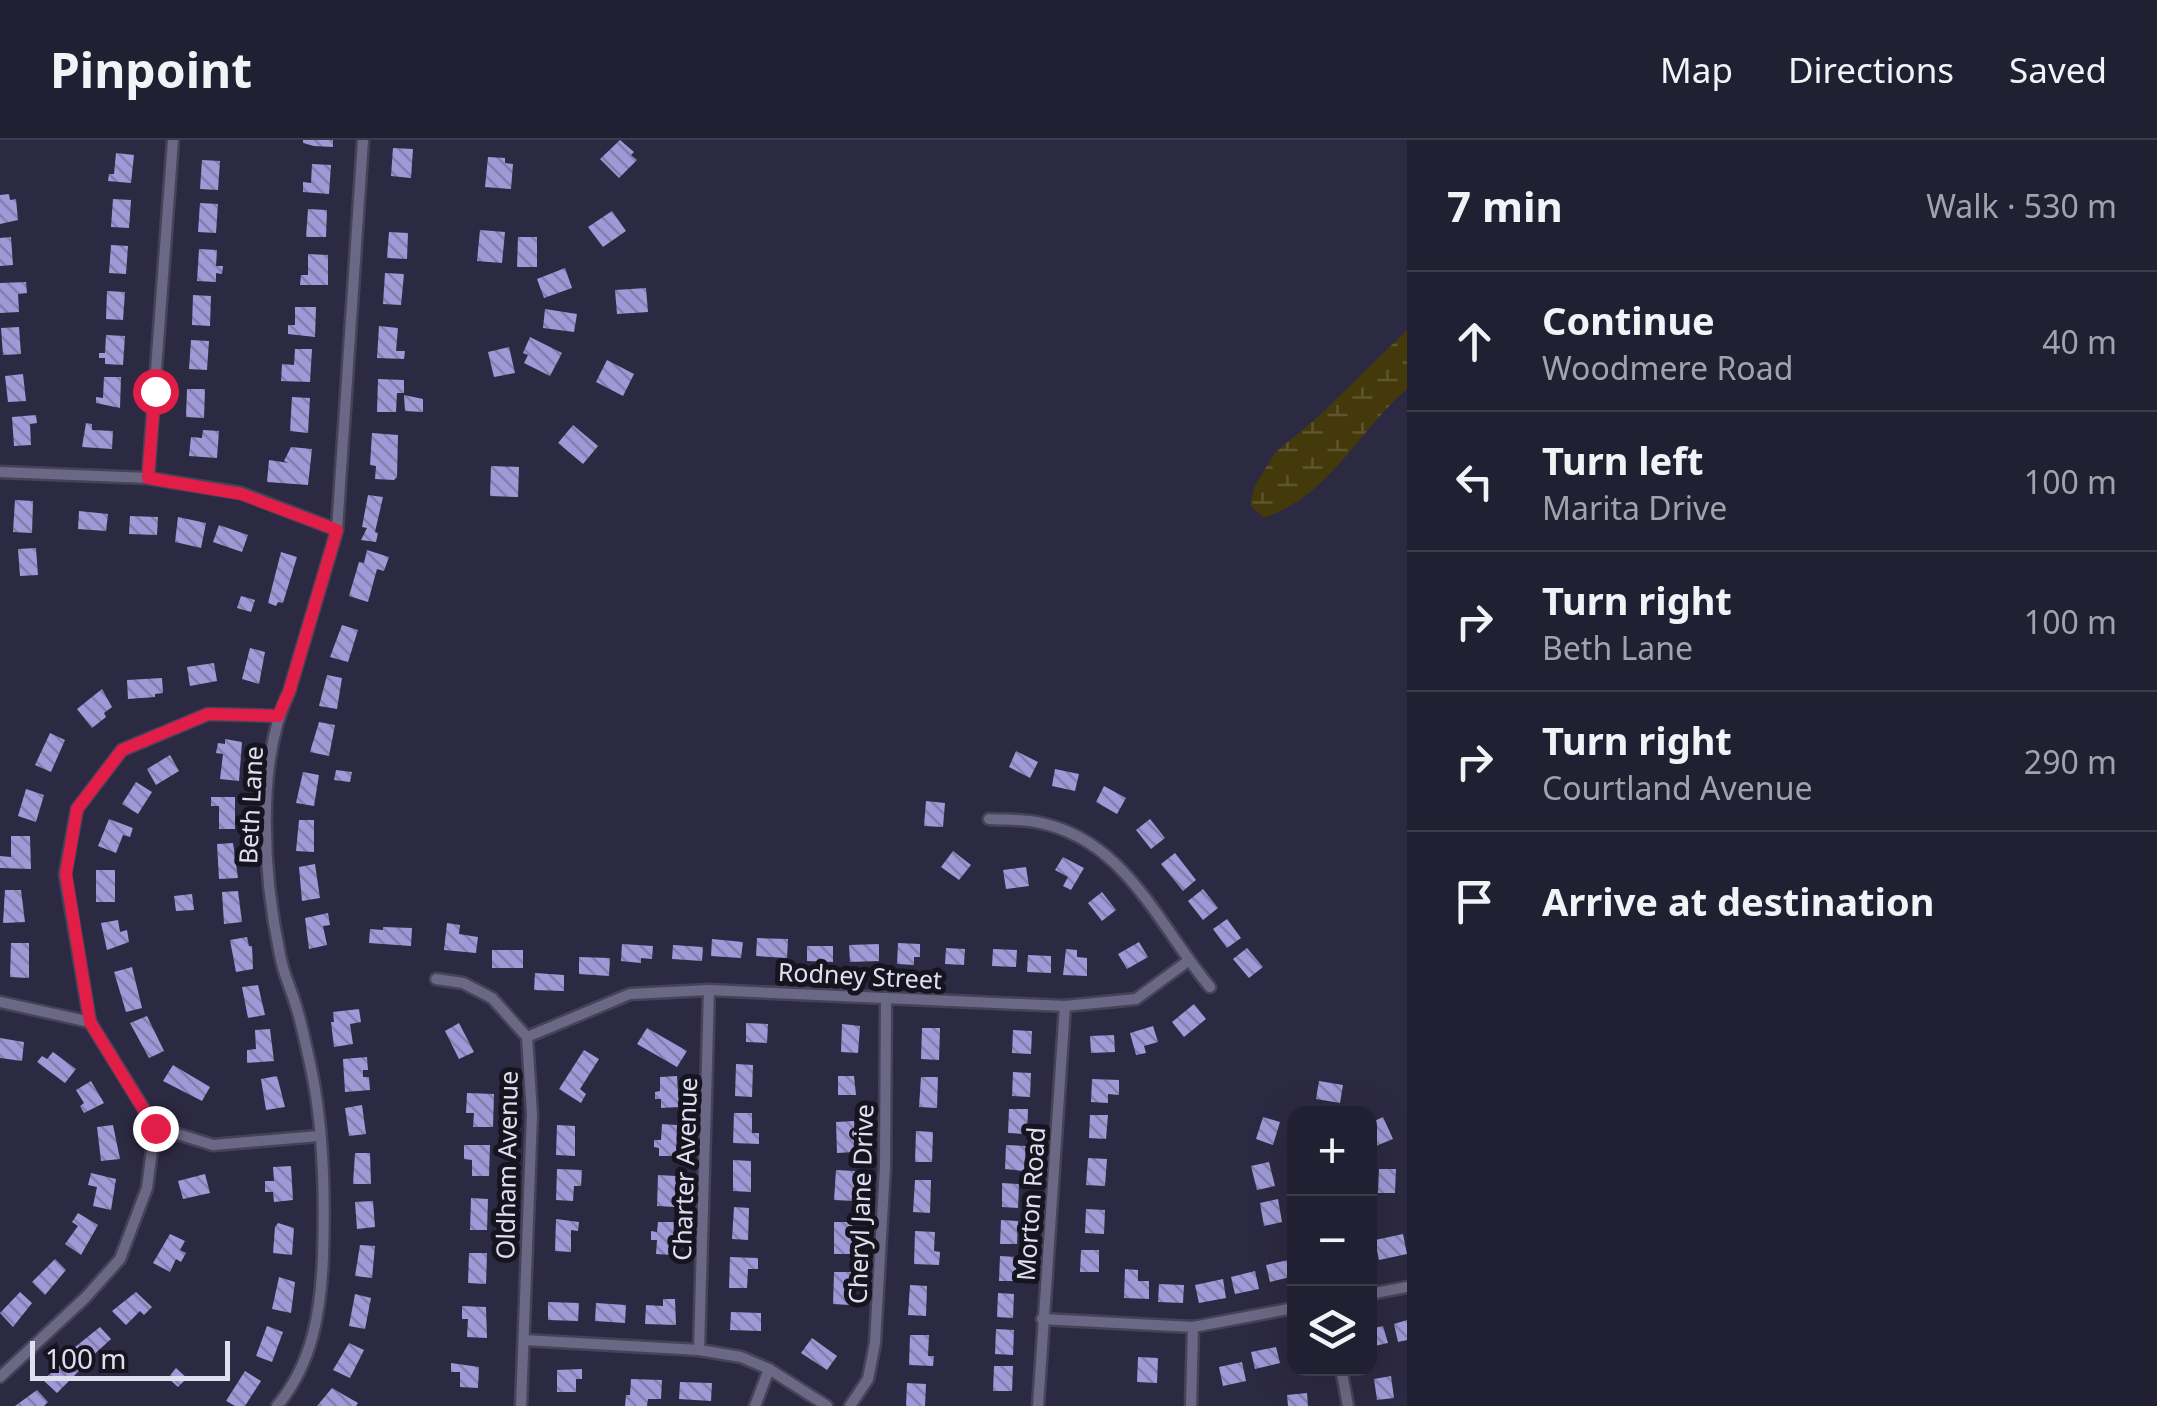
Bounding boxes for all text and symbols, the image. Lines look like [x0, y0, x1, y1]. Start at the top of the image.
text: Pinpoint [50, 37, 252, 102]
text: Map [1660, 46, 1733, 93]
text: Directions [1788, 46, 1954, 93]
text: Saved [2009, 46, 2107, 93]
text: 7 min [1447, 177, 1563, 234]
text: Walk · 530 m [1926, 184, 2117, 227]
text: Continue [1542, 294, 1715, 346]
icon: ahead [1447, 314, 1502, 369]
text: 40 m [2042, 320, 2117, 363]
text: Woodmere Road [1542, 346, 1793, 389]
route start [133, 369, 179, 415]
text: Turn left [1542, 434, 1704, 486]
icon: left [1447, 454, 1502, 509]
text: 100 m [2024, 460, 2117, 503]
text: Marita Drive [1542, 486, 1727, 529]
text: Turn right [1542, 574, 1732, 626]
icon: right [1447, 594, 1502, 649]
text: 100 m [2024, 600, 2117, 643]
text: Beth Lane [1542, 626, 1693, 669]
text: Turn right [1542, 714, 1732, 766]
icon: right [1447, 734, 1502, 789]
text: 290 m [2024, 740, 2117, 783]
street label: Beth Lane [230, 745, 270, 865]
text: Courtland Avenue [1542, 766, 1812, 809]
icon: arrive [1447, 874, 1502, 929]
text: Arrive at destination [1542, 875, 1934, 927]
street label: Rodney Street [777, 954, 943, 996]
street label: Oldham Avenue [487, 1070, 525, 1260]
street label: Charter Avenue [664, 1077, 704, 1261]
street label: Cheryl Jane Drive [840, 1103, 880, 1305]
route end [133, 1106, 179, 1152]
map controls [1287, 1106, 1377, 1376]
button: + [1287, 1106, 1377, 1196]
street label: Morton Road [1008, 1126, 1052, 1282]
button: − [1287, 1196, 1377, 1286]
button: layers [1287, 1286, 1377, 1376]
scale bar [30, 1336, 230, 1380]
text: 100 m [45, 1339, 127, 1377]

